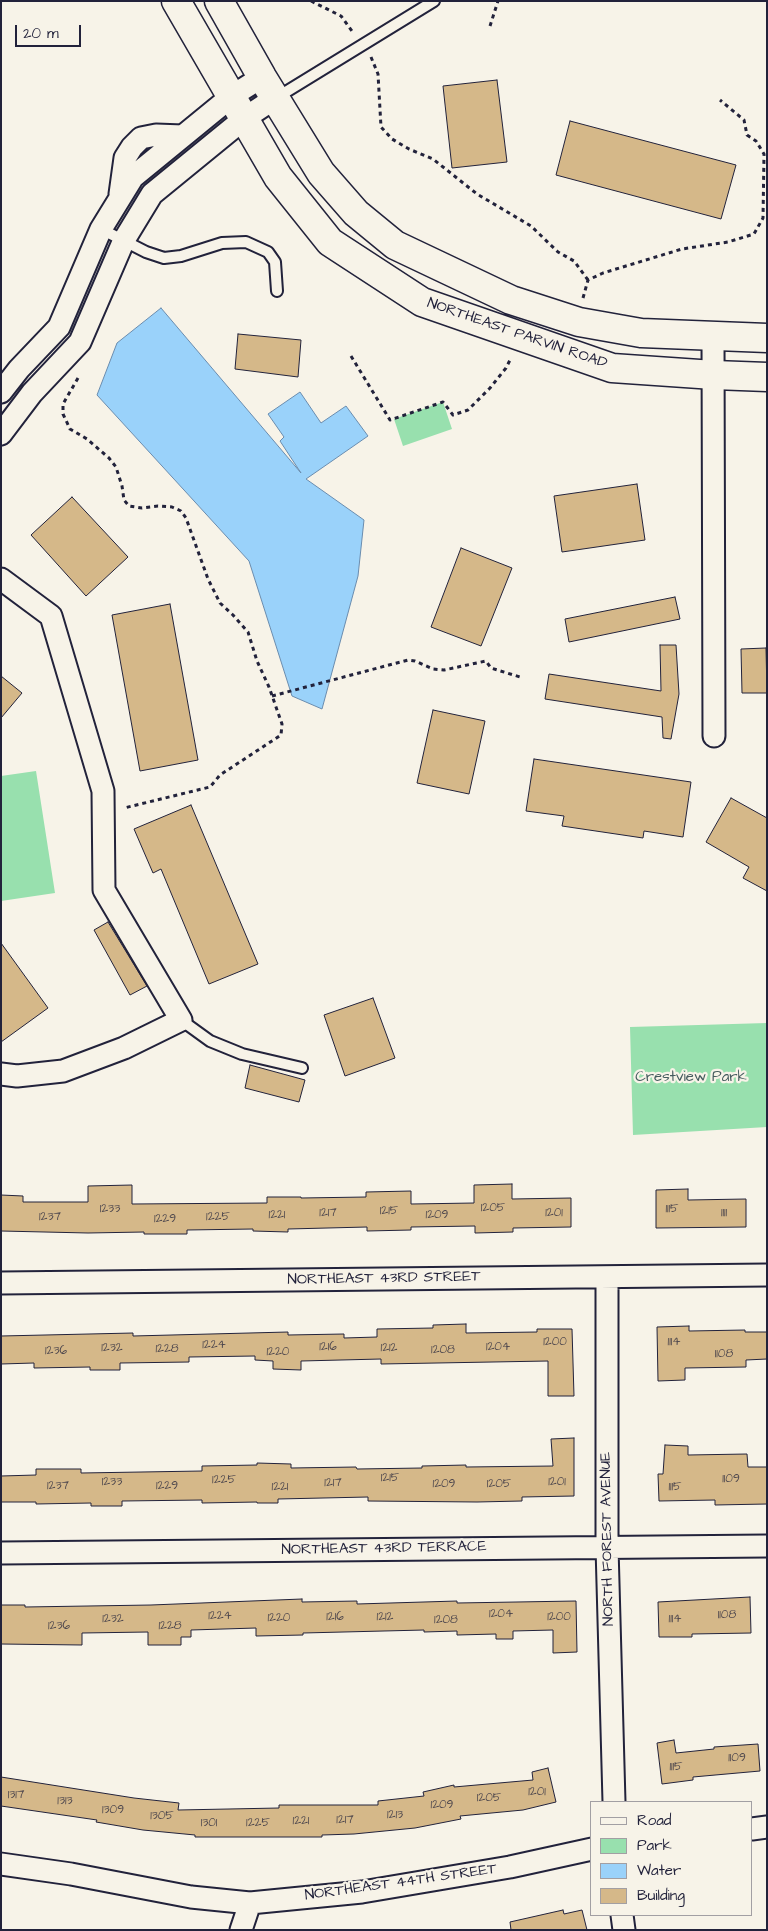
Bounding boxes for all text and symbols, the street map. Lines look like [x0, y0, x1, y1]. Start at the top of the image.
scale bar [18, 15, 84, 47]
text: 20 m [23, 23, 59, 44]
street label: NORTHEAST PARVIN ROAD [425, 295, 609, 373]
park label: Crestview Park [635, 1069, 747, 1087]
house number: 1205 [481, 1201, 505, 1215]
house number: 1233 [100, 1202, 120, 1216]
house number: 1115 [665, 1202, 679, 1216]
house number: 1215 [380, 1204, 398, 1218]
house number: 1217 [319, 1206, 337, 1220]
house number: 1201 [545, 1206, 563, 1220]
house number: 1111 [721, 1206, 727, 1220]
house number: 1221 [269, 1208, 285, 1222]
house number: 1209 [426, 1208, 448, 1222]
house number: 1237 [39, 1210, 61, 1224]
house number: 1225 [206, 1210, 230, 1224]
house number: 1229 [154, 1212, 176, 1226]
street label: NORTHEAST 43RD STREET [287, 1268, 481, 1290]
house number: 1200 [543, 1335, 567, 1349]
house number: 1114 [668, 1335, 680, 1349]
house number: 1224 [202, 1338, 226, 1352]
house number: 1216 [319, 1340, 337, 1354]
house number: 1204 [486, 1340, 510, 1354]
house number: 1232 [101, 1341, 123, 1355]
house number: 1212 [381, 1341, 397, 1355]
house number: 1228 [155, 1342, 179, 1356]
house number: 1208 [431, 1343, 455, 1357]
house number: 1236 [45, 1344, 67, 1358]
house number: 1220 [267, 1345, 289, 1359]
house number: 1108 [715, 1347, 733, 1361]
street label: NORTH FOREST AVENUE [597, 1452, 619, 1626]
house number: 1215 [381, 1471, 399, 1485]
house number: 1109 [722, 1472, 740, 1486]
house number: 1225 [212, 1473, 236, 1487]
house number: 1233 [102, 1475, 122, 1489]
house number: 1201 [548, 1475, 566, 1489]
house number: 1217 [324, 1476, 342, 1490]
house number: 1209 [433, 1477, 455, 1491]
house number: 1205 [487, 1477, 511, 1491]
house number: 1237 [47, 1479, 69, 1493]
house number: 1229 [156, 1479, 178, 1493]
house number: 1221 [272, 1480, 288, 1494]
house number: 1115 [668, 1480, 682, 1494]
street label: NORTHEAST 43RD TERRACE [281, 1538, 487, 1560]
house number: 1204 [489, 1607, 513, 1621]
house number: 1108 [718, 1608, 736, 1622]
house number: 1224 [208, 1609, 232, 1623]
house number: 1216 [326, 1610, 344, 1624]
house number: 1212 [377, 1610, 393, 1624]
house number: 1200 [547, 1610, 571, 1624]
house number: 1220 [268, 1611, 290, 1625]
house number: 1232 [102, 1612, 124, 1626]
house number: 1114 [669, 1612, 681, 1626]
house number: 1208 [434, 1613, 458, 1627]
house number: 1236 [48, 1619, 70, 1633]
house number: 1228 [158, 1619, 182, 1633]
house number: 1109 [728, 1751, 746, 1765]
house number: 1115 [669, 1760, 683, 1774]
house number: 1201 [528, 1785, 546, 1799]
house number: 1317 [8, 1788, 24, 1802]
house number: 1205 [477, 1791, 501, 1805]
house number: 1313 [57, 1794, 73, 1808]
house number: 1209 [431, 1798, 453, 1812]
legend [590, 1801, 753, 1916]
house number: 1309 [102, 1803, 124, 1817]
house number: 1213 [387, 1808, 403, 1822]
house number: 1305 [150, 1809, 174, 1823]
text: Road [637, 1810, 671, 1831]
house number: 1217 [336, 1813, 354, 1827]
house number: 1221 [293, 1814, 309, 1828]
house number: 1301 [201, 1816, 217, 1830]
house number: 1225 [246, 1816, 270, 1830]
text: Park [637, 1835, 672, 1856]
text: Water [637, 1860, 681, 1881]
street label: NORTHEAST 44TH STREET [304, 1861, 498, 1905]
text: Building [637, 1885, 685, 1906]

